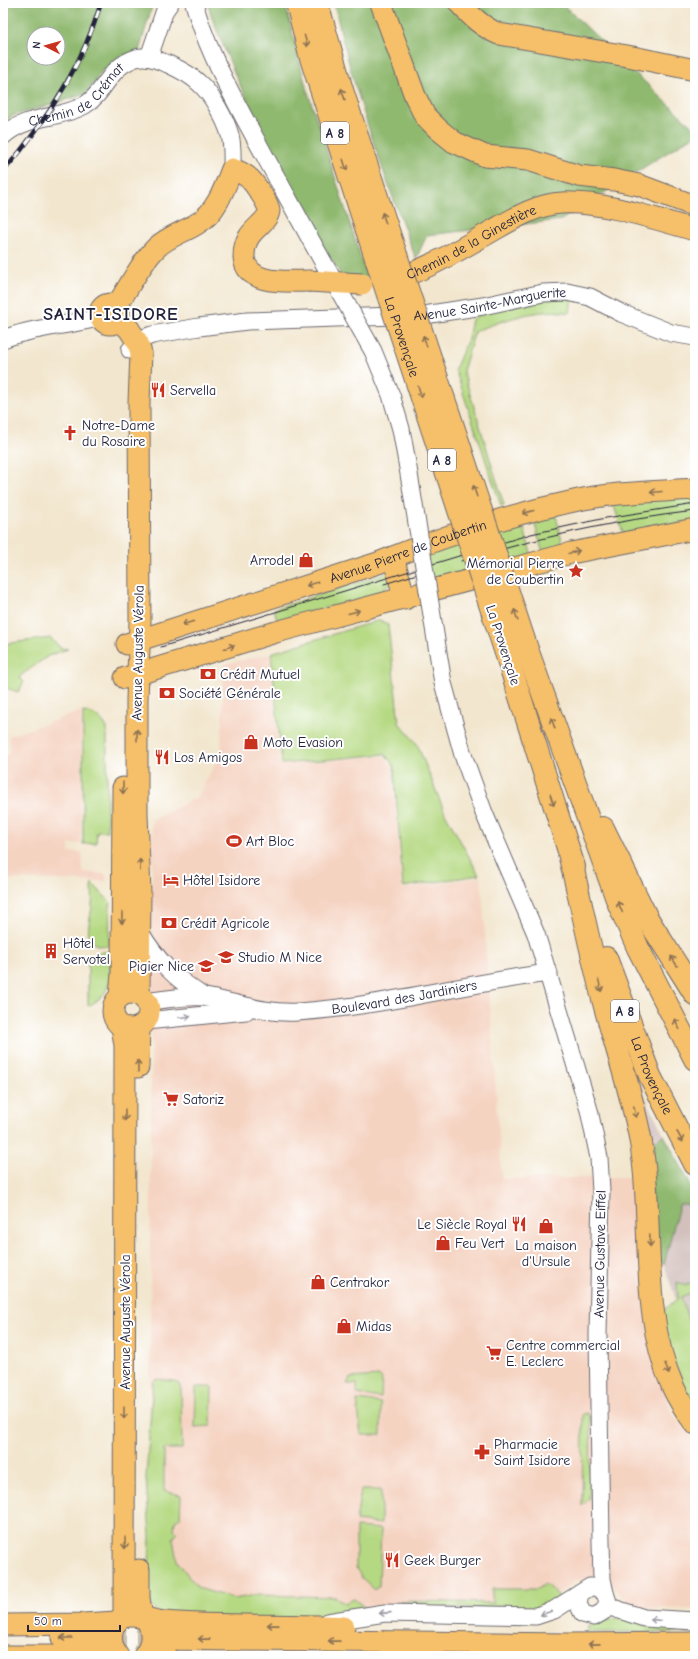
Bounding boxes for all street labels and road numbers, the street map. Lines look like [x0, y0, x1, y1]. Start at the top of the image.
street label: Chemin de Crémat [26, 58, 128, 130]
road number: A 8 [321, 122, 349, 144]
street label: Chemin de la Ginestière [404, 201, 539, 283]
street label: Avenue Sainte-Marguerite [413, 284, 566, 324]
street label: La Provençale [381, 295, 423, 379]
road number: A 8 [428, 449, 456, 471]
street label: Avenue Pierre de Coubertin [327, 516, 489, 587]
street label: Avenue Auguste Vérola [128, 585, 148, 721]
street label: La Provençale [482, 603, 524, 687]
street label: Boulevard des Jardiniers [331, 976, 478, 1017]
road number: A 8 [611, 1000, 639, 1022]
street label: La Provençale [627, 1034, 677, 1117]
street label: Avenue Gustave Eiffel [590, 1190, 610, 1318]
street label: Avenue Auguste Vérola [117, 1254, 134, 1390]

